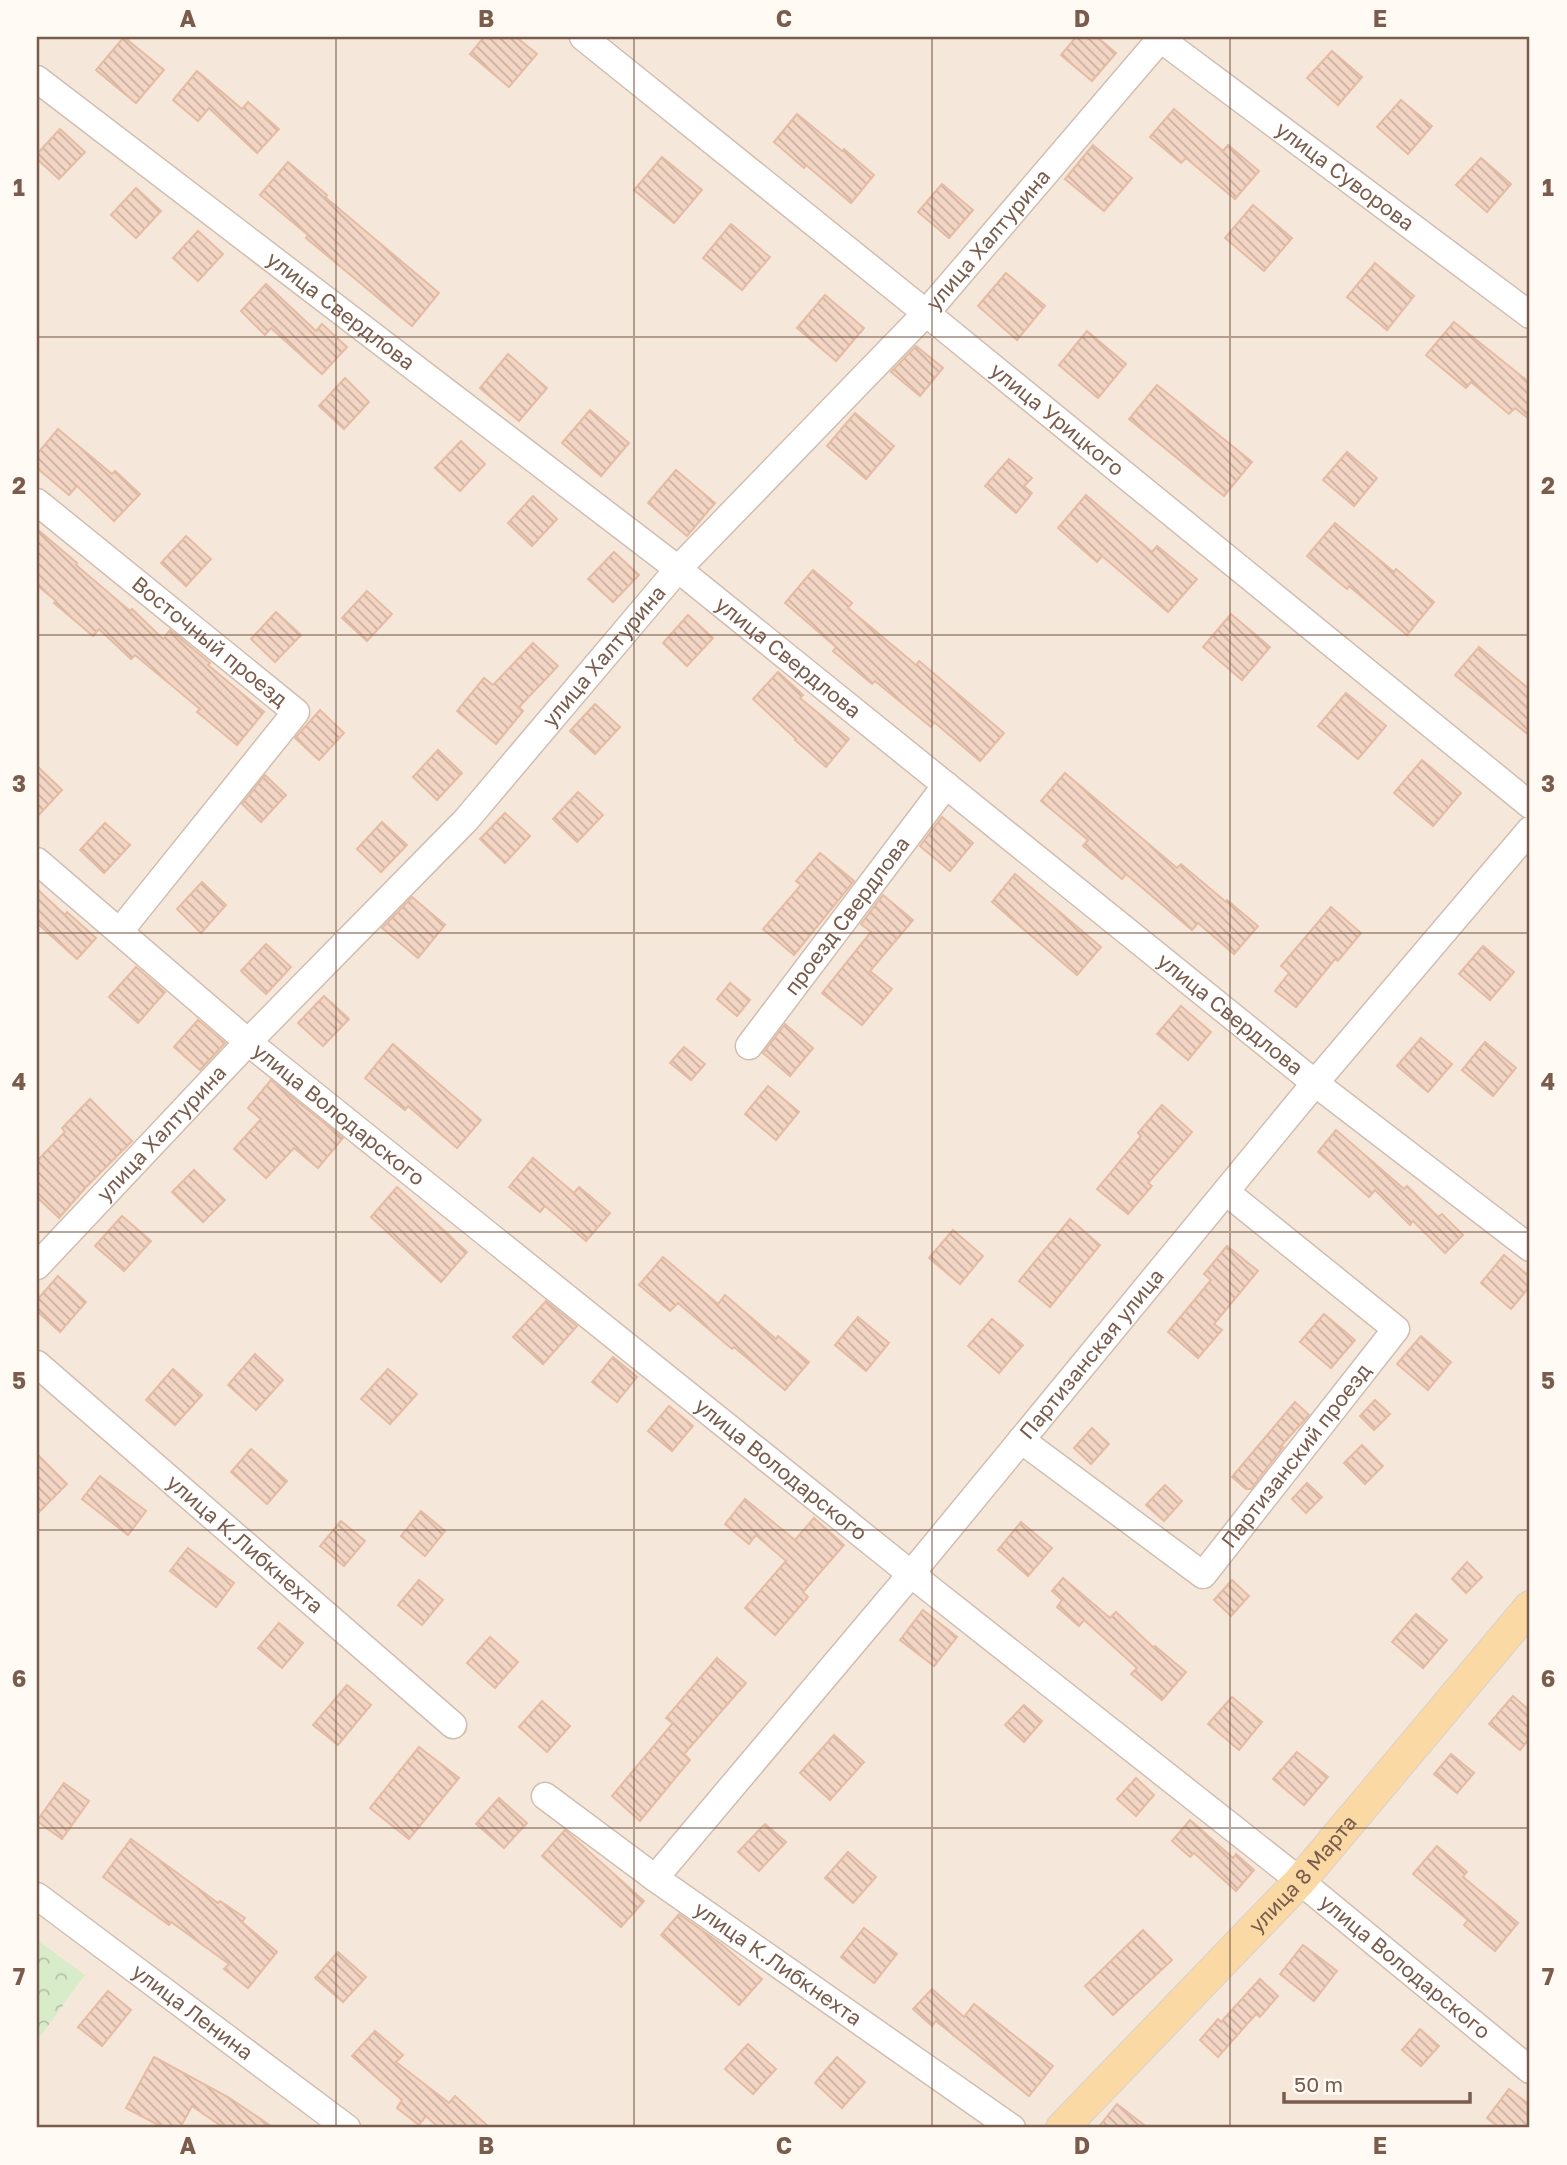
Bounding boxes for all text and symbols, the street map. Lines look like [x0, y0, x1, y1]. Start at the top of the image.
text: A [180, 4, 197, 32]
text: B [478, 4, 494, 32]
text: C [776, 4, 792, 32]
text: D [1074, 4, 1090, 32]
text: E [1373, 4, 1387, 32]
street label: улица Суворова [1271, 115, 1420, 236]
street label: улица Халтурина [920, 163, 1055, 315]
text: 1 [13, 173, 25, 201]
text: 1 [1542, 173, 1554, 201]
street label: улица Свердлова [262, 245, 420, 375]
street label: улица Урицкого [985, 357, 1130, 481]
text: 2 [12, 471, 26, 499]
text: 2 [1541, 471, 1555, 499]
street label: Восточный проезд [127, 570, 293, 712]
street label: улица Халтурина [536, 580, 671, 732]
street label: улица Свердлова [710, 590, 867, 723]
text: 3 [12, 769, 26, 797]
text: 3 [1541, 769, 1555, 797]
street label: проезд Свердлова [778, 831, 915, 1000]
street label: улица Свердлова [1152, 947, 1309, 1080]
street label: улица Володарского [248, 1037, 430, 1191]
street label: улица Халтурина [91, 1059, 231, 1206]
text: 4 [12, 1067, 26, 1095]
text: 4 [1541, 1067, 1555, 1095]
street label: Партизанская улица [1013, 1263, 1169, 1444]
street label: Партизанский проезд [1215, 1357, 1376, 1553]
text: 5 [12, 1366, 26, 1394]
text: 5 [1541, 1366, 1555, 1394]
street label: улица Володарского [690, 1392, 873, 1546]
street label: улица К.Либкнехта [162, 1468, 329, 1619]
text: 6 [12, 1664, 26, 1692]
text: 6 [1541, 1664, 1555, 1692]
street label: улица 8 Марта [1243, 1809, 1362, 1938]
street label: улица Володарского [1315, 1888, 1496, 2044]
street label: улица К.Либкнехта [689, 1895, 867, 2031]
street label: улица Ленина [127, 1958, 258, 2065]
text: 7 [13, 1962, 25, 1990]
text: 7 [1542, 1962, 1554, 1990]
scale bar [1284, 2060, 1469, 2104]
text: 50 m [1294, 2071, 1343, 2097]
text: A [180, 2131, 197, 2159]
text: B [478, 2131, 494, 2159]
text: C [776, 2131, 792, 2159]
text: D [1074, 2131, 1090, 2159]
text: E [1373, 2131, 1387, 2159]

